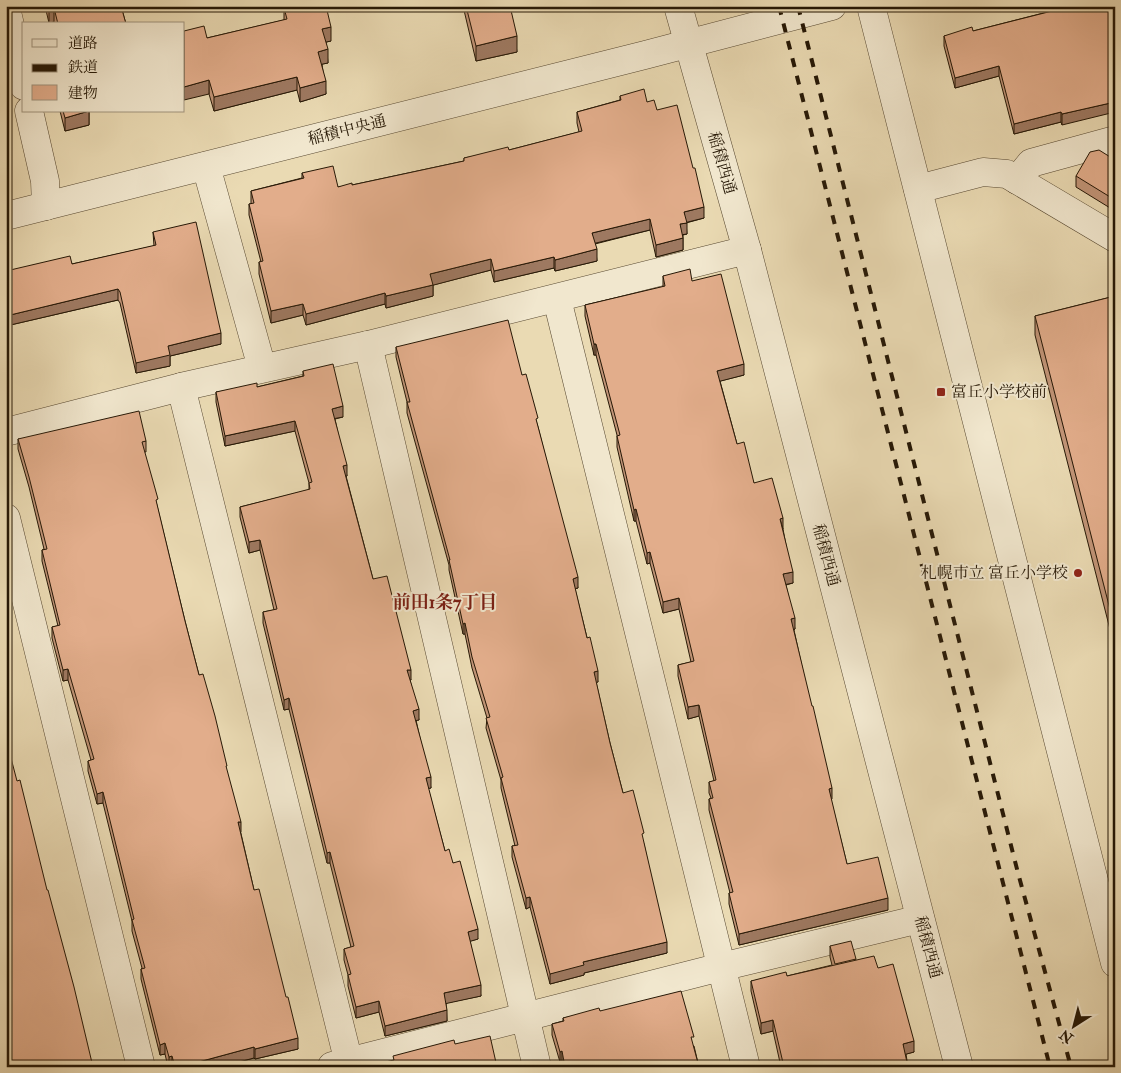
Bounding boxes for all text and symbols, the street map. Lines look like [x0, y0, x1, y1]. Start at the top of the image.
legend [22, 22, 185, 112]
text: 道路 [68, 34, 98, 53]
text: 鉄道 [68, 58, 98, 77]
text: 建物 [68, 84, 98, 103]
street label: 稲積中央通 [306, 111, 388, 149]
street label: 稲積西通 [704, 129, 740, 197]
place label: 富丘小学校前 [951, 382, 1047, 402]
marker: 富丘小学校前 [935, 386, 947, 398]
street label: 稲積西通 [808, 521, 844, 589]
place label: 札幌市立 富丘小学校 [921, 563, 1068, 583]
marker: 札幌市立 富丘小学校 [1072, 567, 1084, 579]
district label: 前田1条7丁目 [393, 591, 497, 614]
street label: 稲積西通 [910, 913, 946, 981]
north arrow [1048, 1000, 1098, 1050]
text: N [1056, 1025, 1078, 1047]

